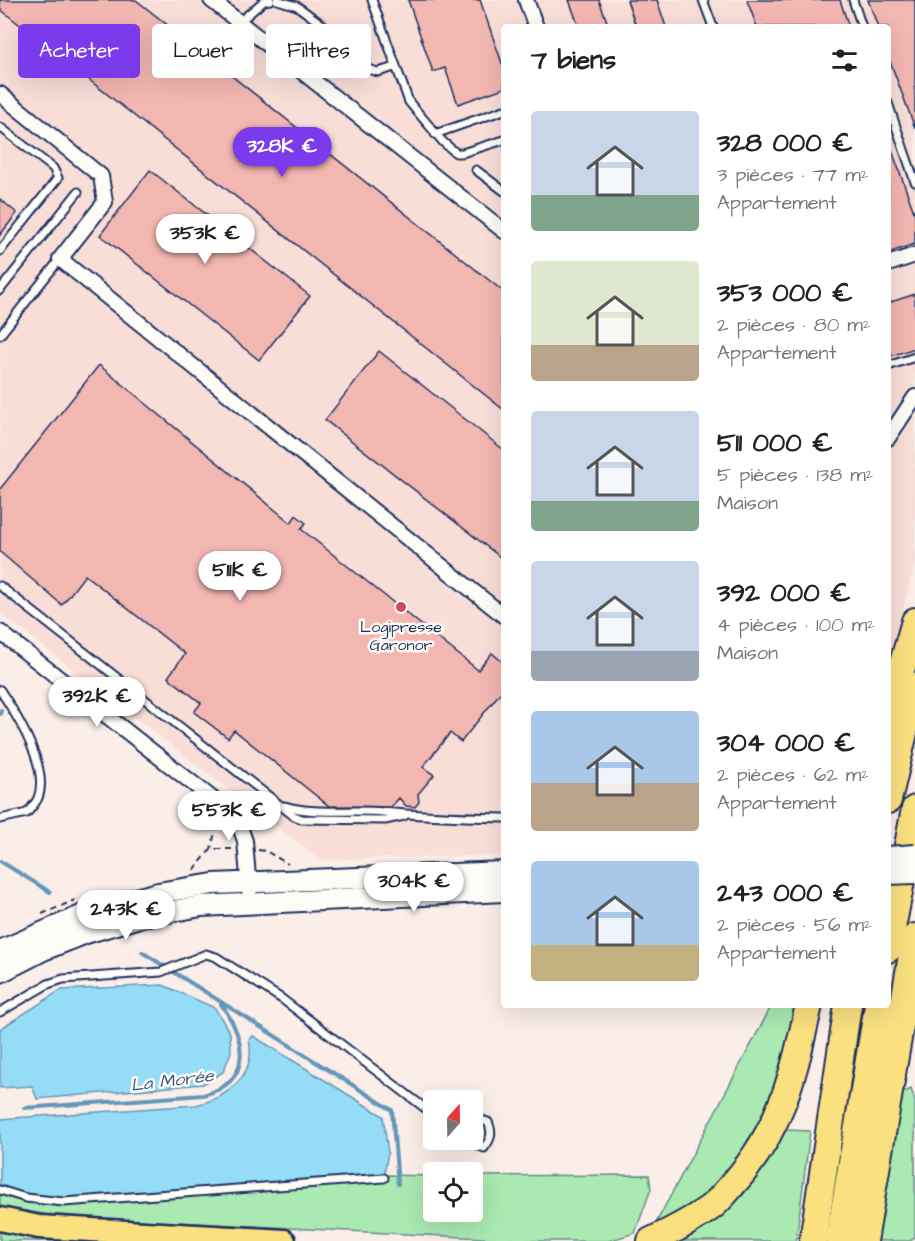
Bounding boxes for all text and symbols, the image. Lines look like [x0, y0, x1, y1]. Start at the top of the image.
chip: Acheter [18, 24, 140, 78]
chip: Louer [152, 24, 254, 78]
chip: Filtres [266, 24, 371, 78]
text: 7 biens [531, 42, 616, 78]
icon: filters [828, 44, 861, 77]
text: 328 000 € [717, 125, 853, 161]
pin: 328K € [233, 127, 331, 178]
text: 328K € [247, 132, 317, 160]
icon: home [579, 135, 651, 207]
text: 3 pièces · 77 m² [717, 161, 868, 189]
text: Appartement [717, 189, 837, 217]
pin: 353K € [156, 214, 254, 265]
text: 353K € [170, 219, 240, 247]
text: 353 000 € [717, 275, 853, 311]
icon: home [579, 285, 651, 357]
text: 2 pièces · 80 m² [717, 311, 870, 339]
text: Appartement [717, 339, 837, 367]
text: 511 000 € [717, 425, 833, 461]
icon: home [579, 435, 651, 507]
text: 5 pièces · 138 m² [717, 461, 873, 489]
text: Maison [717, 489, 778, 517]
pin: 511K € [191, 551, 289, 602]
text: 511K € [212, 556, 268, 584]
text: 392 000 € [717, 575, 851, 611]
icon: home [579, 585, 651, 657]
marker: Logipresse Garonor [394, 600, 408, 614]
text: 4 pièces · 100 m² [717, 611, 875, 639]
place label: Logipresse Garonor [360, 616, 442, 656]
text: Maison [717, 639, 778, 667]
pin: 392K € [48, 677, 146, 728]
text: 392K € [62, 682, 132, 710]
text: 304 000 € [717, 725, 855, 761]
icon: home [579, 735, 651, 807]
text: 2 pièces · 62 m² [717, 761, 869, 789]
text: Appartement [717, 789, 837, 817]
pin: 553K € [180, 791, 278, 842]
text: 553K € [192, 796, 266, 824]
pin: 304K € [365, 862, 463, 913]
text: 304K € [378, 867, 450, 895]
text: 243 000 € [717, 875, 854, 911]
icon: home [579, 885, 651, 957]
pin: 243K € [77, 890, 175, 941]
text: 243K € [90, 895, 162, 923]
text: 2 pièces · 56 m² [717, 911, 872, 939]
text: Appartement [717, 939, 837, 967]
water label: La Morée [129, 1063, 216, 1098]
north arrow [423, 1090, 483, 1150]
map controls [423, 1090, 483, 1222]
button: locate [423, 1162, 483, 1222]

